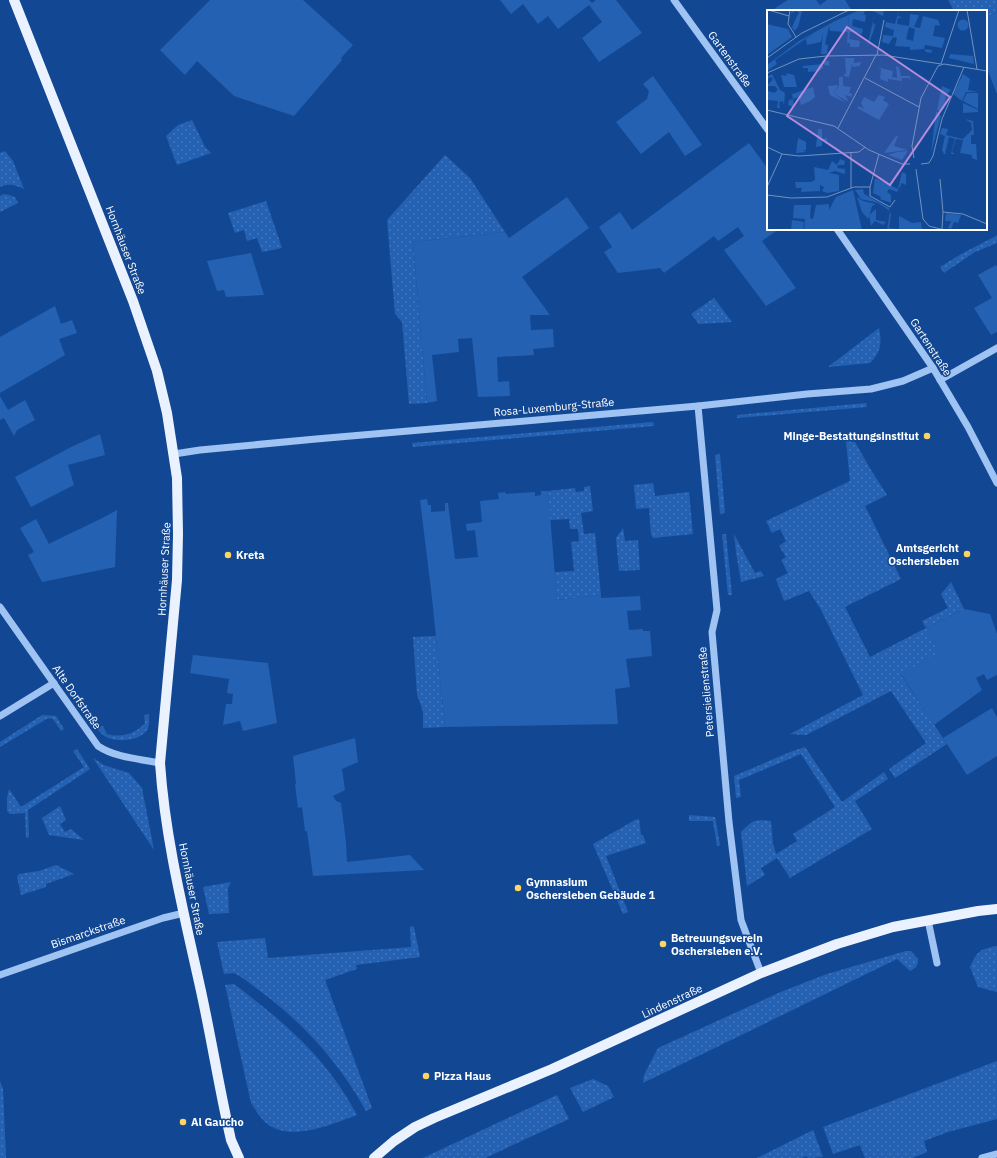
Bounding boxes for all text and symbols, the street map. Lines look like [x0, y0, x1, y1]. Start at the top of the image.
inset map [767, 10, 987, 230]
street label: Gartenstraße [705, 28, 755, 90]
street label: Hornhäuser Straße [103, 204, 149, 296]
street label: Gartenstraße [907, 316, 955, 378]
street label: Rosa-Luxemburg-Straße [493, 395, 615, 419]
place label: Minge-Bestattungsinstitut [784, 429, 919, 443]
marker: Minge-Bestattungsinstitut [922, 431, 932, 441]
street label: Hornhäuser Straße [155, 522, 173, 616]
place label: Amtsgericht Oschersleben [888, 541, 959, 568]
place label: Kreta [236, 548, 265, 562]
marker: Amtsgericht Oschersleben [962, 549, 972, 559]
marker: Kreta [223, 550, 233, 560]
street label: Petersielienstraße [695, 646, 717, 738]
street label: Alte Dorfstraße [50, 662, 104, 732]
street label: Hornhäuser Straße [176, 842, 208, 936]
place label: Gymnasium Oschersleben Gebäude 1 [526, 875, 655, 902]
marker: Gymnasium Oschersleben Gebäude 1 [513, 883, 523, 893]
street label: Bismarckstraße [49, 913, 127, 951]
place label: Betreuungsverein Oschersleben e.V. [671, 931, 763, 958]
marker: Betreuungsverein Oschersleben e.V. [658, 939, 668, 949]
street label: Lindenstraße [639, 981, 705, 1021]
place label: Pizza Haus [434, 1069, 491, 1083]
marker: Pizza Haus [421, 1071, 431, 1081]
place label: Al Gaucho [191, 1115, 244, 1129]
marker: Al Gaucho [178, 1117, 188, 1127]

